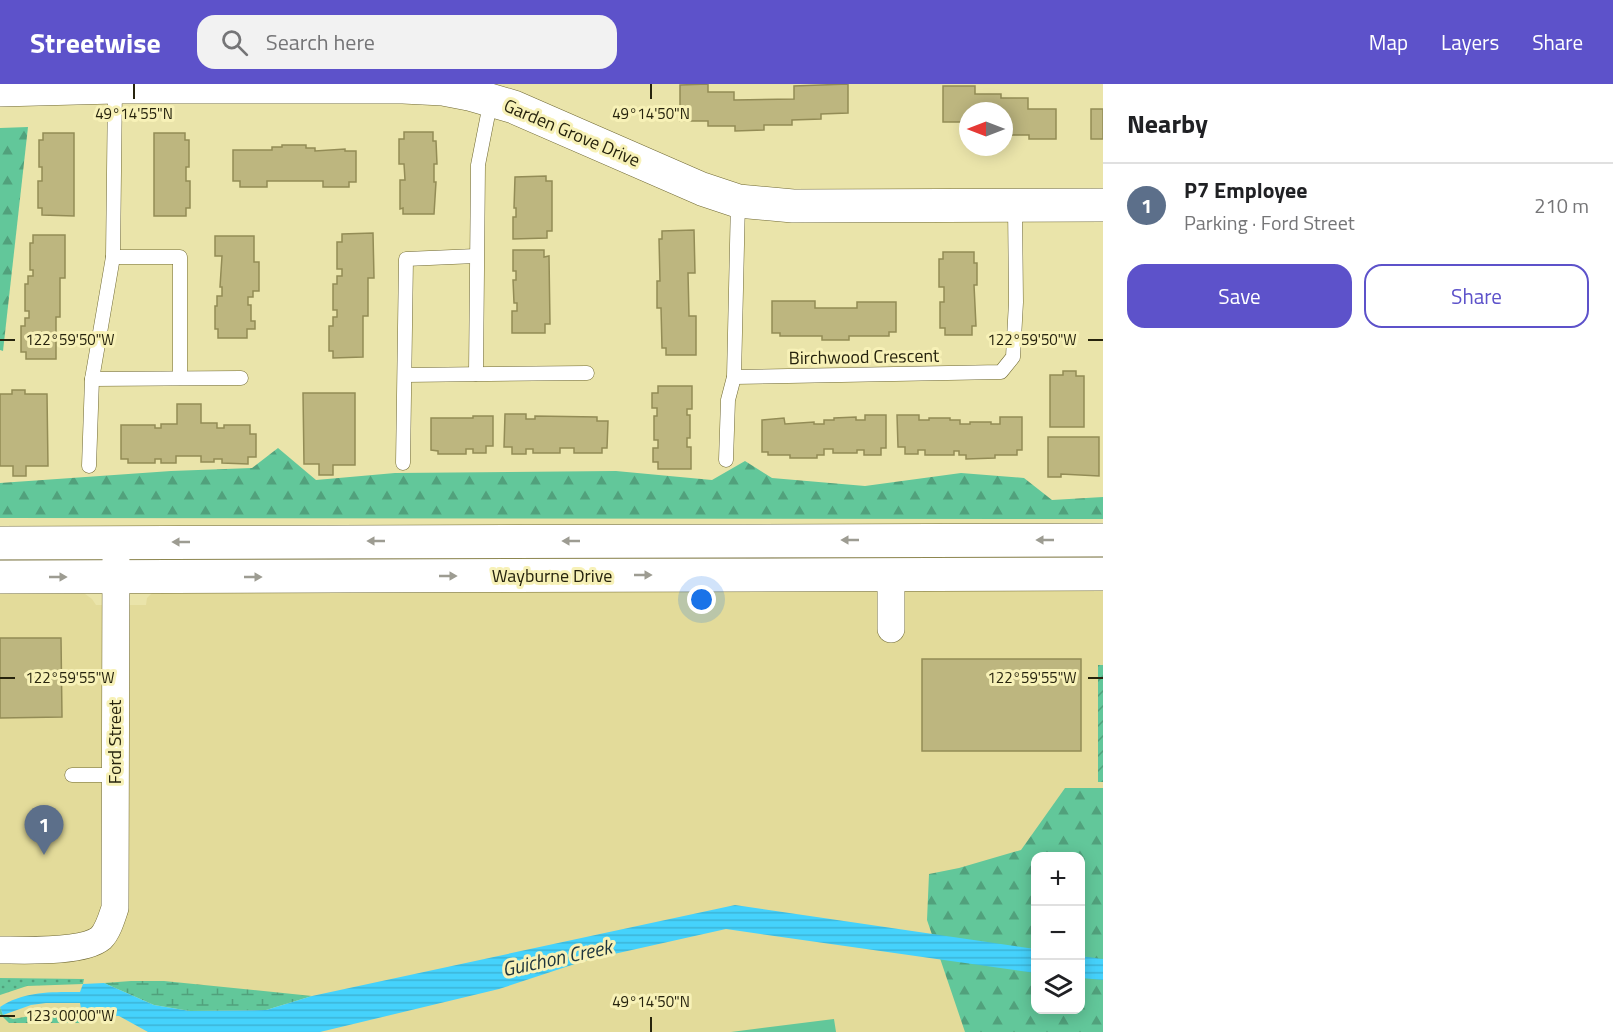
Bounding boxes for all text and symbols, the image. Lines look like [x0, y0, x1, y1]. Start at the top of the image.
search box [197, 15, 617, 69]
text: Streetwise [30, 21, 161, 64]
text: Search here [266, 25, 375, 59]
icon: search [218, 26, 251, 59]
text: Map [1369, 26, 1408, 58]
text: Layers [1441, 26, 1499, 58]
text: Share [1532, 26, 1583, 58]
street label: Garden Grove Drive [500, 92, 645, 173]
text: 49°14'55"N [95, 102, 173, 125]
text: 49°14'50"N [612, 102, 690, 125]
north arrow [959, 102, 1013, 156]
text: Nearby [1127, 104, 1208, 143]
text: P7 Employee [1184, 173, 1307, 207]
text: 1 [1141, 190, 1152, 221]
text: 210 m [1534, 190, 1589, 221]
text: Parking · Ford Street [1184, 207, 1355, 238]
button: Save [1127, 264, 1352, 328]
button: Share [1364, 264, 1589, 328]
text: 122°59'50"W [25, 328, 115, 351]
text: 122°59'50"W [987, 328, 1077, 351]
street label: Birchwood Crescent [788, 342, 940, 371]
one-way arrow [840, 535, 859, 545]
one-way arrow [1035, 535, 1054, 545]
one-way arrow [561, 536, 580, 546]
one-way arrow [172, 537, 191, 547]
one-way arrow [367, 537, 386, 546]
street label: Wayburne Drive [492, 562, 612, 589]
one-way arrow [634, 570, 653, 580]
one-way arrow [439, 571, 458, 581]
one-way arrow [49, 572, 68, 582]
one-way arrow [244, 572, 263, 582]
your location [687, 585, 716, 614]
text: 122°59'55"W [25, 666, 115, 689]
text: 122°59'55"W [987, 666, 1077, 689]
street label: Ford Street [101, 699, 128, 784]
pin: 1 [24, 806, 63, 855]
map controls [1031, 852, 1085, 1014]
button: + [1031, 852, 1085, 906]
button: − [1031, 906, 1085, 960]
water label: Guichon Creek [499, 930, 617, 984]
button: layers [1031, 960, 1085, 1014]
text: 49°14'50"N [612, 990, 690, 1013]
text: 123°00'00"W [25, 1004, 115, 1027]

